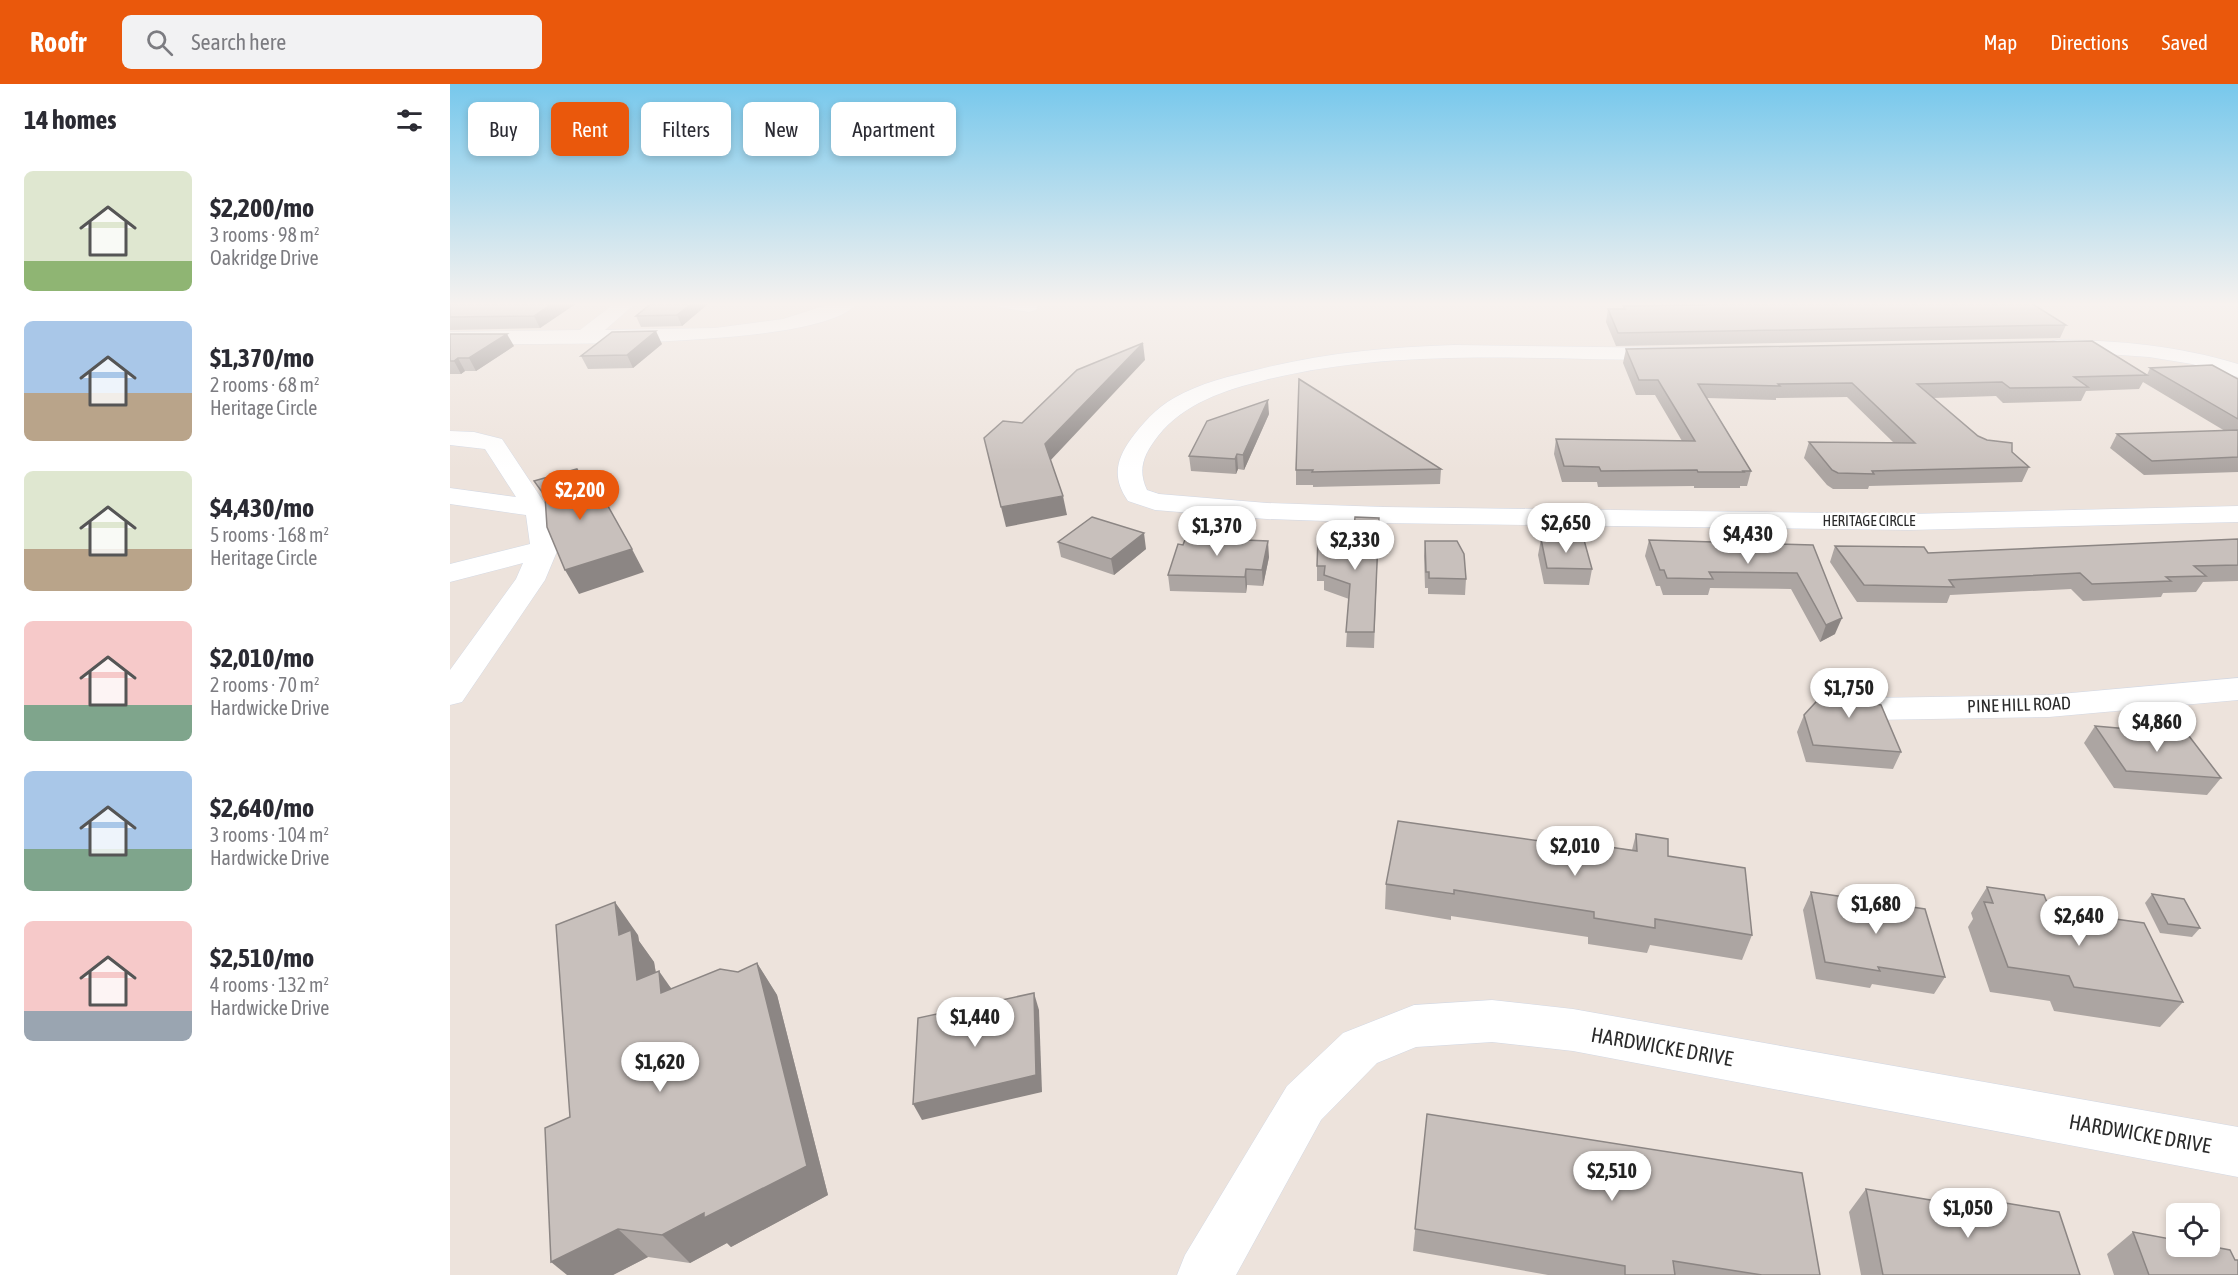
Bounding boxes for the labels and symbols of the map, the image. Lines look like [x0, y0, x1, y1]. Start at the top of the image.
pin: $2,200 [531, 470, 629, 521]
pin: $2,650 [1517, 503, 1615, 554]
pin: $1,370 [1168, 506, 1266, 557]
street label: HERITAGE CIRCLE [1822, 512, 1916, 529]
pin: $4,430 [1699, 514, 1797, 565]
pin: $2,330 [1306, 520, 1404, 571]
pin: $1,750 [1800, 668, 1898, 719]
street label: PINE HILL ROAD [1967, 692, 2071, 717]
pin: $4,860 [2108, 702, 2206, 753]
pin: $2,010 [1526, 826, 1624, 877]
pin: $1,680 [1827, 884, 1925, 935]
pin: $2,640 [2030, 896, 2128, 947]
pin: $1,440 [926, 997, 1024, 1048]
street label: HARDWICKE DRIVE [1589, 1022, 1735, 1070]
pin: $1,620 [611, 1042, 709, 1093]
street label: HARDWICKE DRIVE [2067, 1109, 2213, 1157]
pin: $2,510 [1563, 1151, 1661, 1202]
pin: $1,050 [1919, 1188, 2017, 1239]

